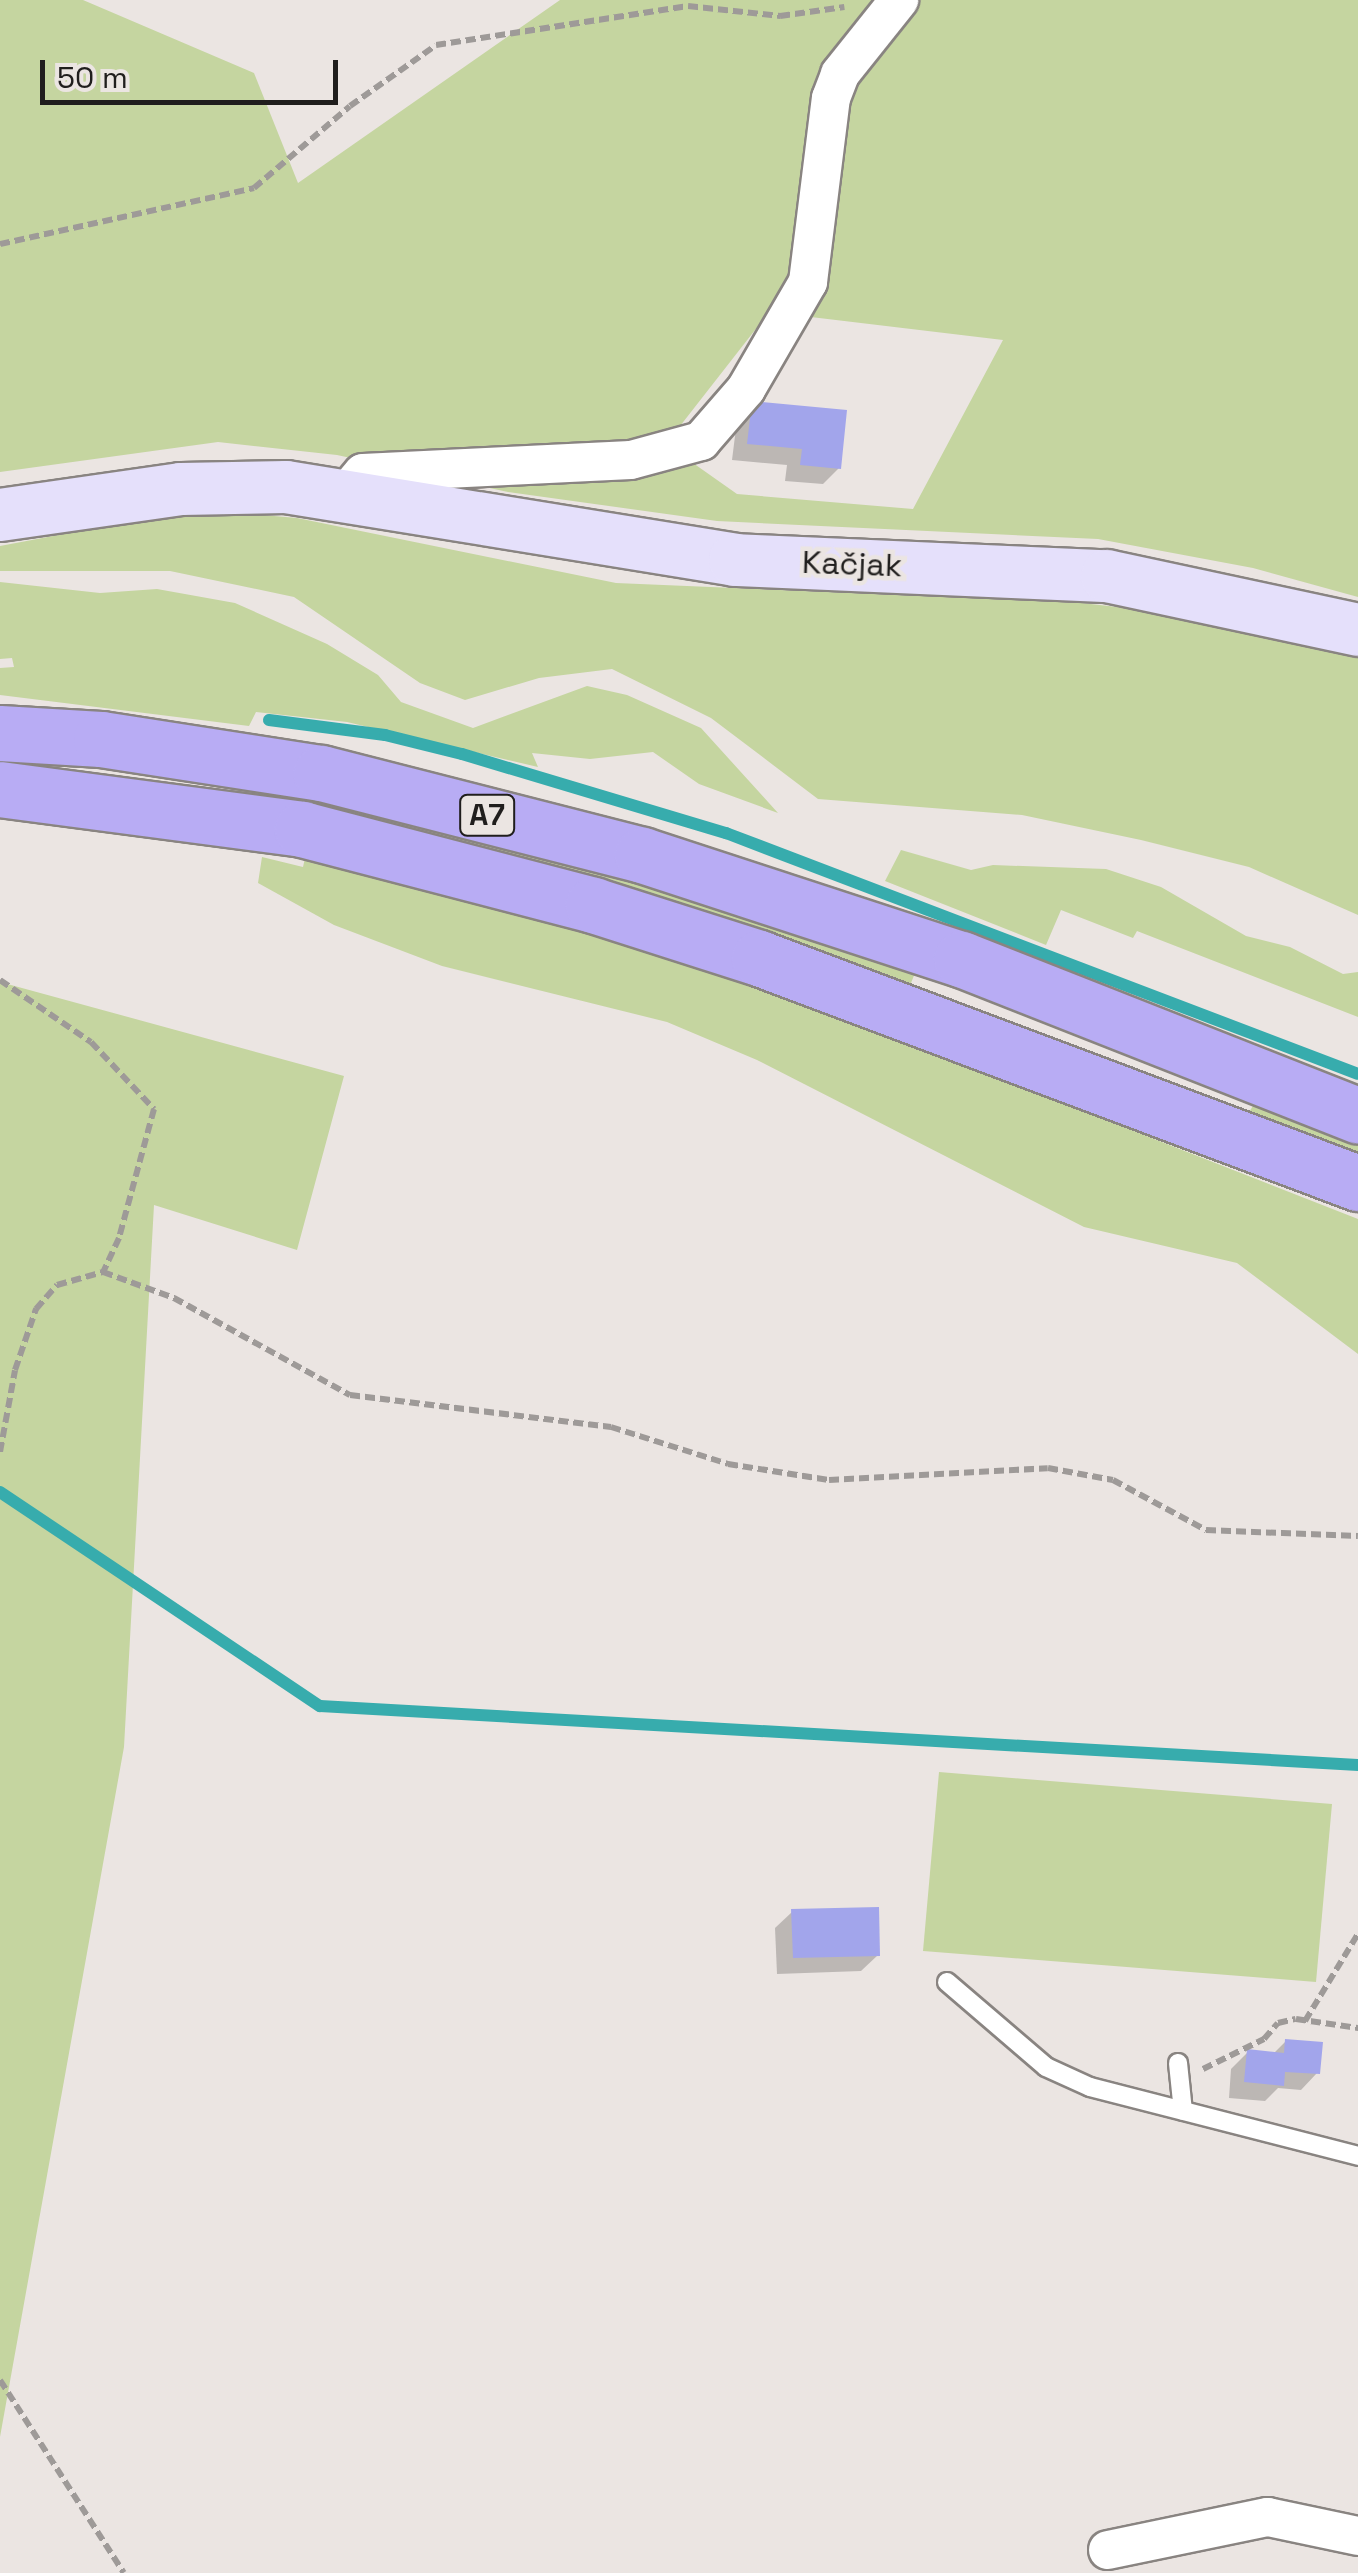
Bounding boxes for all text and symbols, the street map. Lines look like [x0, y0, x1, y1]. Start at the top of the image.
scale bar [45, 40, 342, 102]
text: 50 m [57, 58, 128, 97]
street label: Kačjak [801, 543, 903, 585]
road number: A7 [457, 790, 517, 840]

